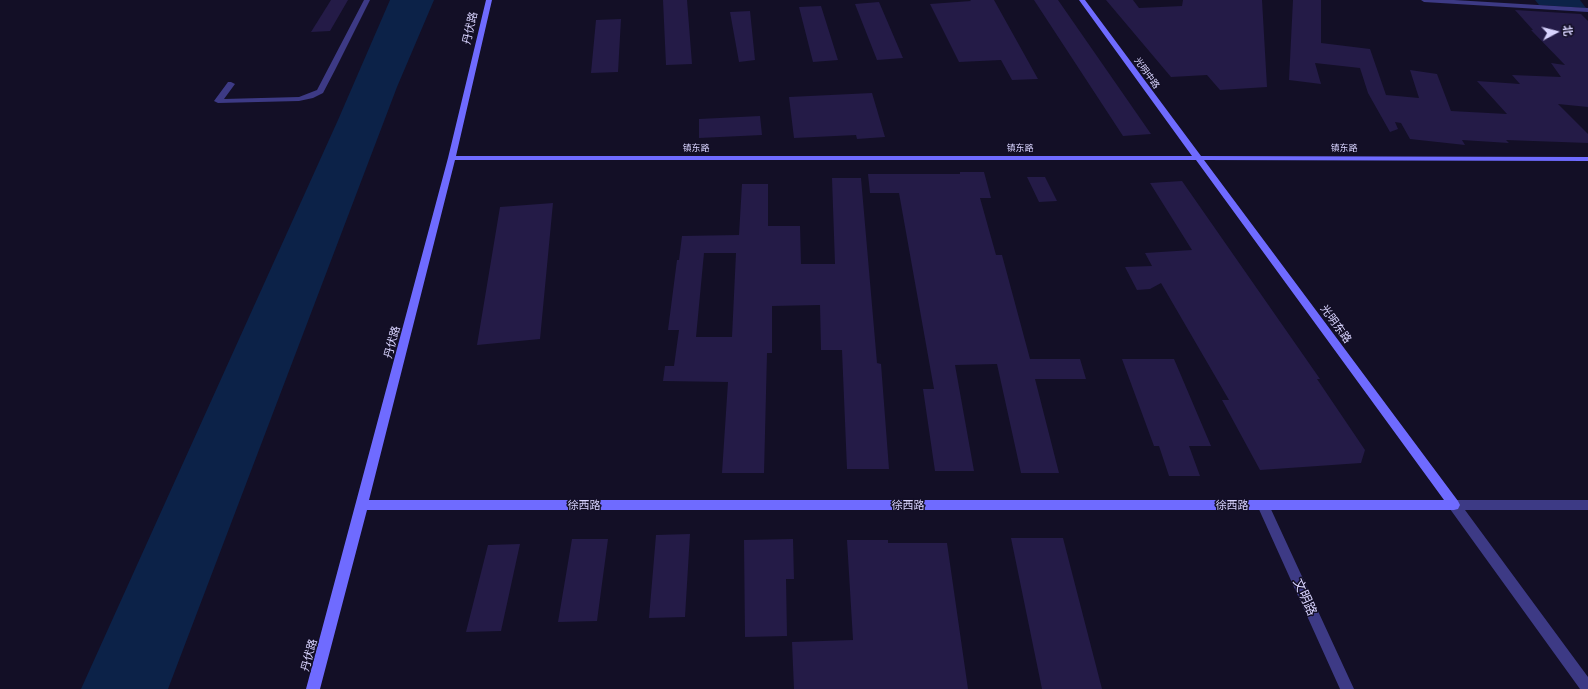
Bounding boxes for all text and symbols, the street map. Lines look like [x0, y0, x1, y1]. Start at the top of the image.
street label: 丹伏路 [460, 10, 480, 46]
north arrow [1536, 12, 1576, 52]
text: 北 [1561, 24, 1576, 37]
street label: 光明中路 [1132, 55, 1162, 91]
street label: 镇东路 [683, 143, 709, 153]
street label: 镇东路 [1007, 143, 1033, 153]
street label: 镇东路 [1331, 143, 1357, 153]
street label: 光明东路 [1318, 302, 1354, 346]
street label: 丹伏路 [381, 324, 403, 360]
street label: 徐西路 [568, 498, 600, 512]
street label: 徐西路 [892, 498, 924, 512]
street label: 徐西路 [1216, 498, 1248, 512]
street label: 文明路 [1290, 576, 1320, 618]
street label: 丹伏路 [298, 637, 320, 673]

